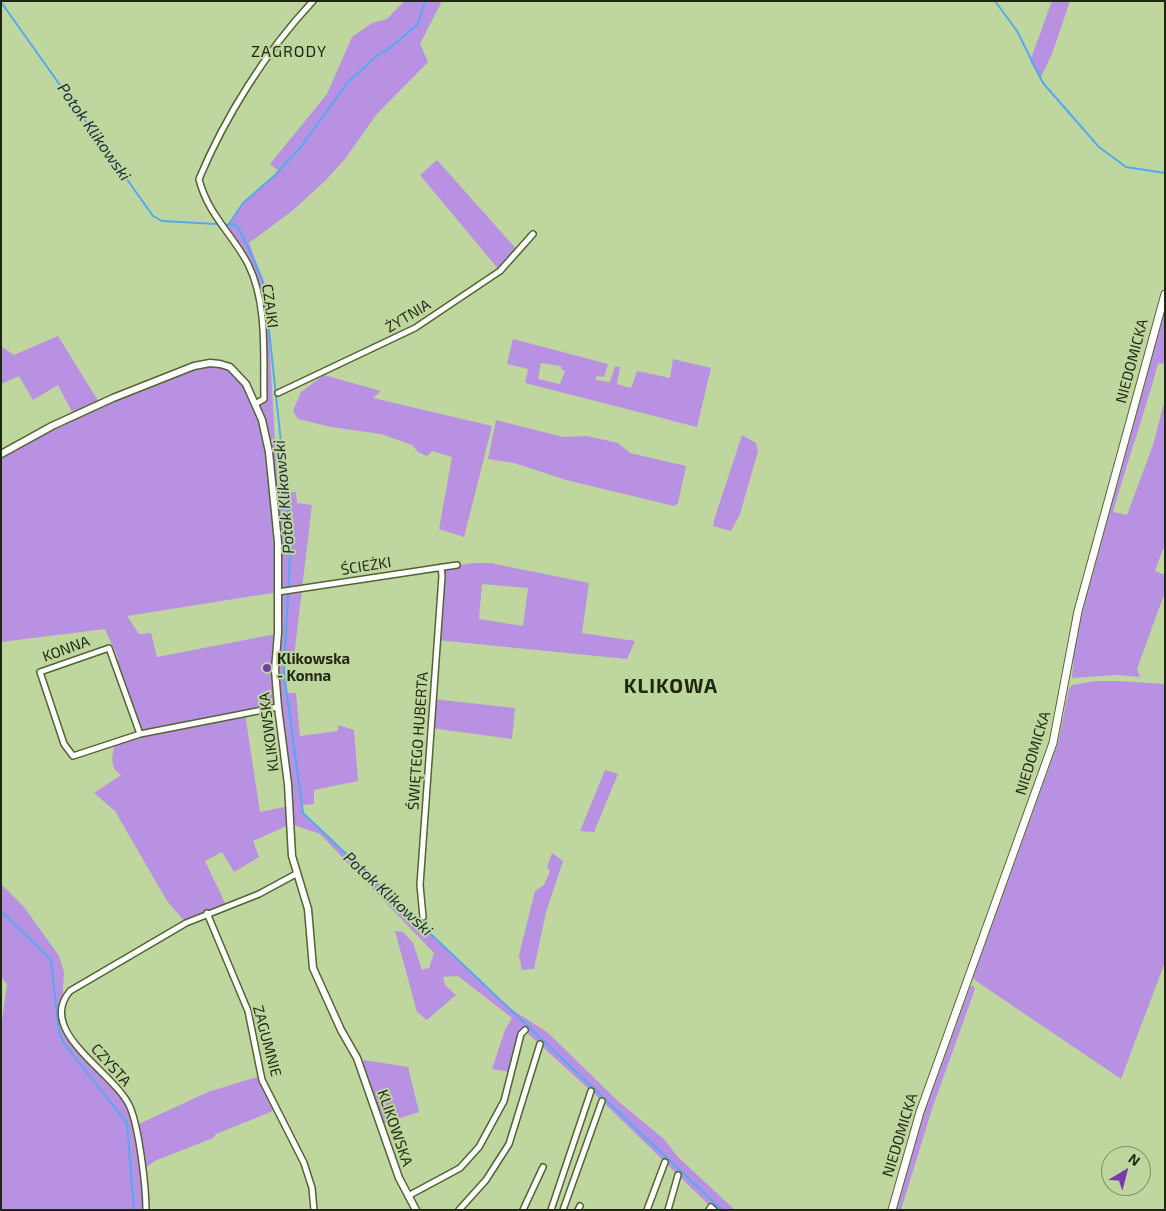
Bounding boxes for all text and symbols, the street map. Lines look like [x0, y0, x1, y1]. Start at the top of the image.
district label: ZAGRODY [250, 42, 328, 62]
water label: Potok Klikowski [53, 80, 135, 184]
street label: CZAJKI [258, 283, 282, 329]
street label: ŻYTNIA [382, 296, 434, 336]
street label: NIEDOMICKA [1112, 317, 1152, 405]
water label: Potok Klikowski [269, 439, 299, 555]
street label: ŚCIEŻKI [340, 553, 392, 579]
street label: KONNA [40, 632, 92, 666]
place label: Klikowska - Konna [277, 650, 350, 685]
marker: Klikowska - Konna [261, 662, 273, 674]
street label: ŚWIĘTEGO HUBERTA [404, 671, 432, 811]
district label: KLIKOWA [623, 674, 719, 698]
street label: KLIKOWSKA [255, 691, 283, 773]
street label: NIEDOMICKA [1012, 709, 1054, 797]
water label: Potok Klikowski [340, 848, 436, 940]
street label: ZAGUMNIE [249, 1003, 285, 1079]
street label: CZYSTA [87, 1040, 135, 1090]
street label: KLIKOWSKA [373, 1087, 417, 1169]
street label: NIEDOMICKA [879, 1091, 921, 1179]
north arrow [1101, 1146, 1151, 1196]
text: N [1126, 1150, 1144, 1169]

